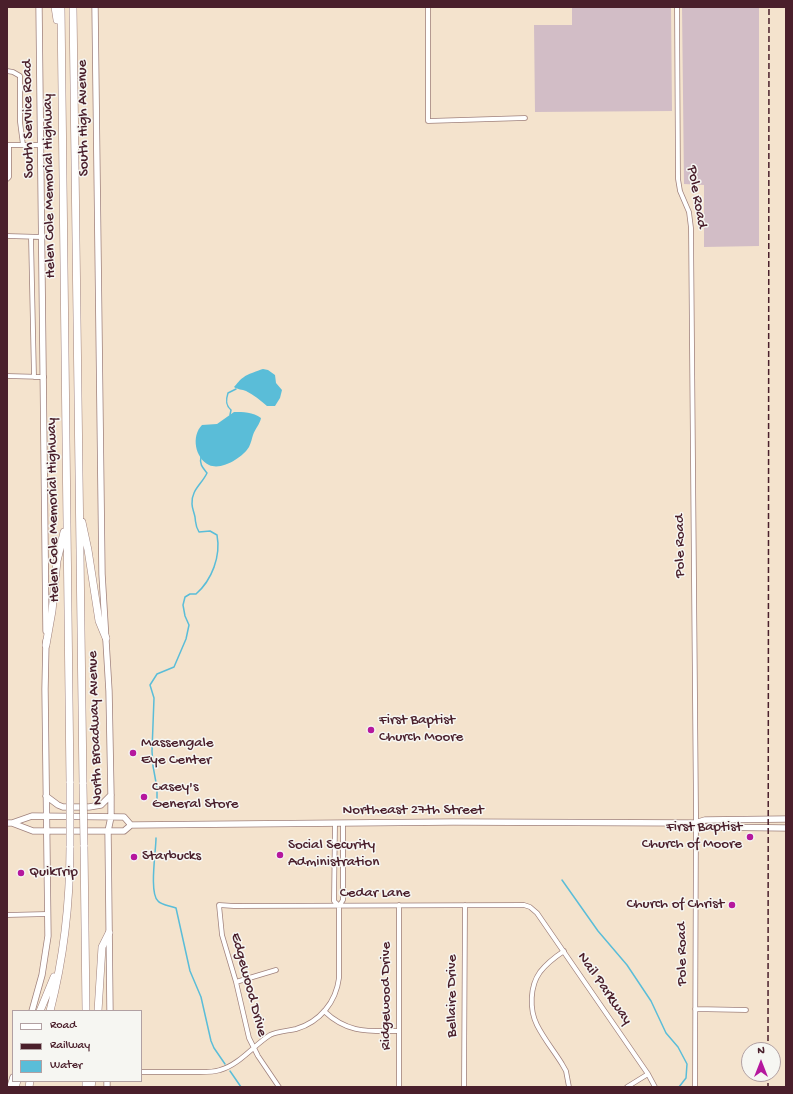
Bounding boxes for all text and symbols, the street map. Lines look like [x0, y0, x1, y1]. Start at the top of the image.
street label: South Service Road [19, 60, 39, 178]
street label: South High Avenue [74, 60, 94, 176]
street label: Helen Cole Memorial Highway [39, 94, 61, 278]
street label: Pole Road [682, 164, 710, 230]
street label: Helen Cole Memorial Highway [43, 418, 65, 602]
street label: Pole Road [672, 514, 690, 578]
street label: North Broadway Avenue [84, 650, 108, 806]
place label: First Baptist Church Moore [379, 712, 463, 747]
marker: First Baptist Church Moore [366, 725, 376, 735]
place label: Massengale Eye Center [141, 735, 214, 770]
marker: Massengale Eye Center [128, 748, 138, 758]
place label: Casey's General Store [152, 779, 238, 814]
marker: Casey's General Store [139, 792, 149, 802]
street label: Northeast 27th Street [342, 802, 484, 820]
place label: First Baptist Church of Moore [642, 819, 742, 854]
marker: First Baptist Church of Moore [745, 832, 755, 842]
place label: Social Security Administration [288, 837, 379, 872]
place label: Starbucks [142, 848, 201, 866]
marker: Social Security Administration [275, 850, 285, 860]
marker: Starbucks [129, 852, 139, 862]
place label: QuikTrip [29, 864, 78, 882]
marker: QuikTrip [16, 868, 26, 878]
street label: Cedar Lane [340, 885, 410, 903]
place label: Church of Christ [626, 896, 724, 914]
marker: Church of Christ [727, 900, 737, 910]
street label: Pole Road [674, 922, 692, 986]
street label: Edgewood Drive [226, 931, 270, 1039]
street label: Ridgewood Drive [378, 942, 396, 1050]
street label: Nail Parkway [572, 949, 636, 1029]
street label: Bellaire Drive [444, 955, 462, 1037]
legend [12, 1010, 142, 1082]
text: Road [50, 1019, 76, 1033]
text: Railway [50, 1039, 90, 1053]
north arrow [741, 1042, 781, 1082]
text: N [757, 1045, 765, 1057]
text: Water [50, 1059, 82, 1073]

